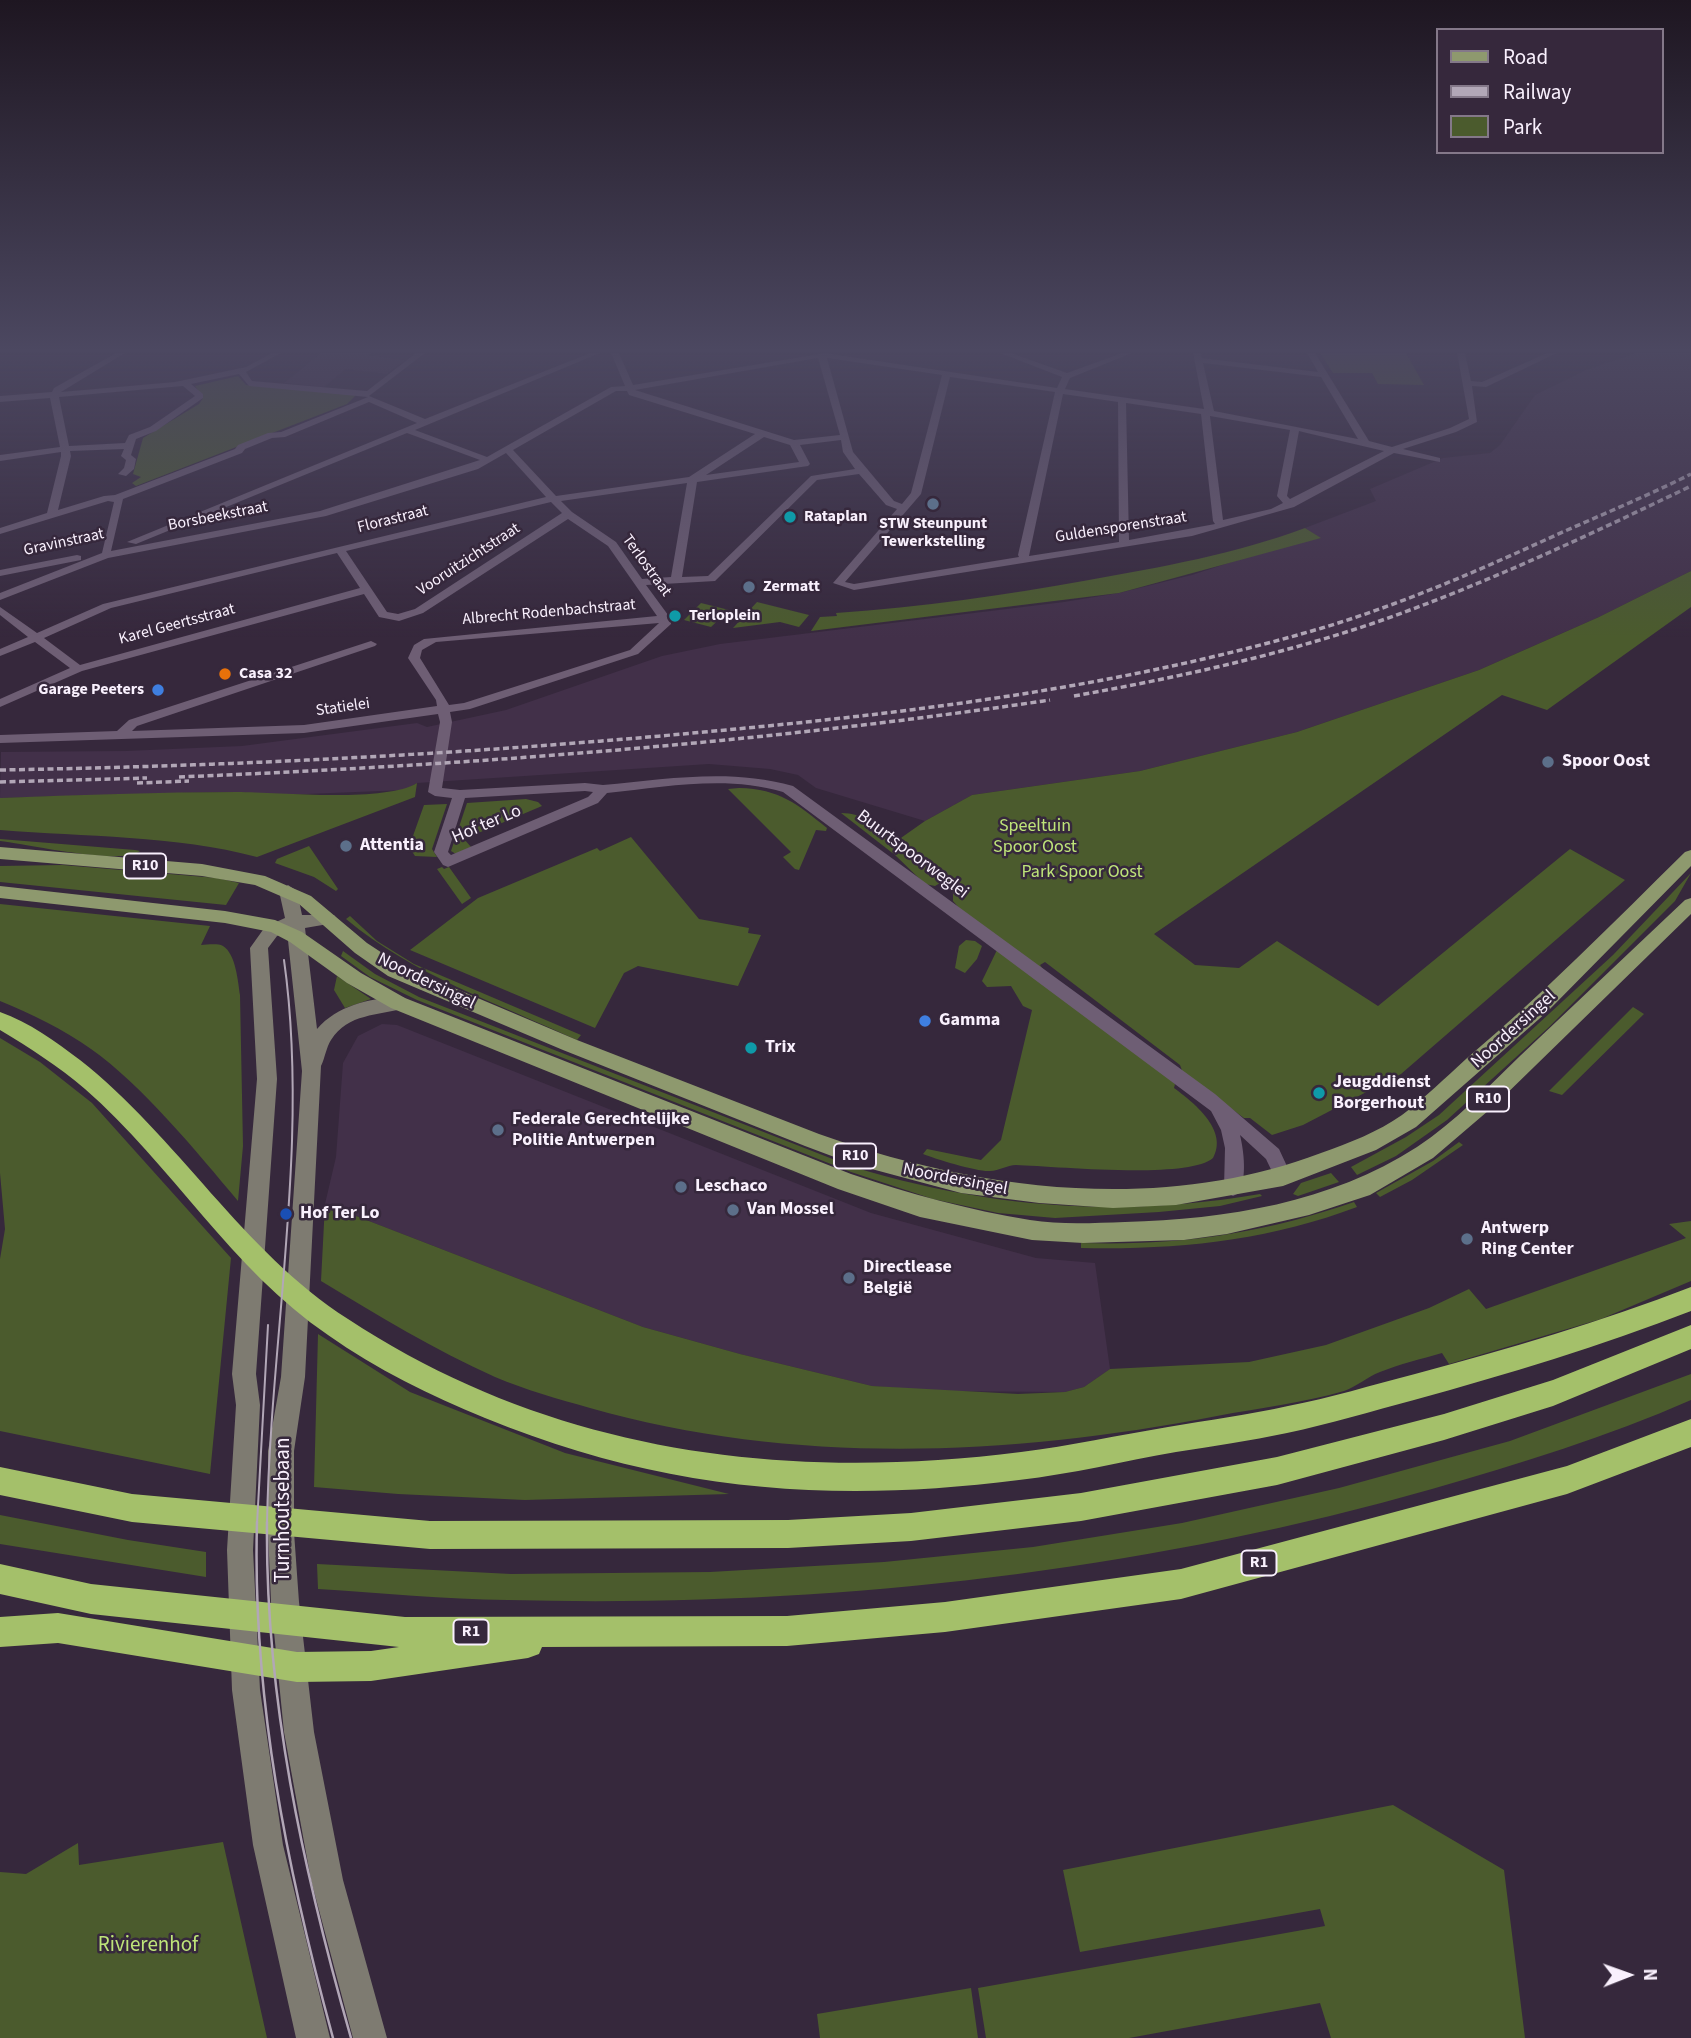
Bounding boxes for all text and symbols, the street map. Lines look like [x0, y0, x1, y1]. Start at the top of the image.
legend [1436, 28, 1663, 154]
text: Road [1503, 42, 1548, 72]
text: Railway [1503, 77, 1571, 107]
text: Park [1503, 112, 1542, 142]
marker: STW Steunpunt Tewerkstelling [925, 496, 941, 512]
street label: Borsbeekstraat [166, 498, 270, 536]
street label: Florastraat [356, 502, 430, 538]
place label: Rataplan [804, 507, 867, 527]
street label: Guldensporenstraat [1054, 508, 1188, 548]
marker: Rataplan [782, 509, 798, 525]
place label: STW Steunpunt Tewerkstelling [879, 514, 987, 552]
street label: Vooruitzichtstraat [414, 519, 524, 601]
street label: Gravinstraat [22, 525, 106, 561]
street label: Terlostraat [617, 531, 675, 601]
place label: Zermatt [763, 577, 820, 597]
marker: Zermatt [741, 579, 757, 595]
street label: Albrecht Rodenbachstraat [462, 596, 636, 630]
street label: Karel Geertsstraat [117, 600, 237, 650]
place label: Terloplein [689, 606, 760, 626]
marker: Terloplein [667, 608, 683, 624]
place label: Casa 32 [239, 664, 292, 684]
marker: Casa 32 [217, 666, 233, 682]
place label: Garage Peeters [38, 680, 144, 700]
marker: Garage Peeters [150, 682, 166, 698]
street label: Statielei [315, 695, 371, 721]
place label: Spoor Oost [1562, 751, 1650, 773]
marker: Spoor Oost [1540, 754, 1556, 770]
street label: Hof ter Lo [449, 801, 525, 849]
street label: Buurtspoorweglei [852, 806, 972, 904]
park label: Speeltuin Spoor Oost [993, 816, 1077, 858]
place label: Attentia [360, 835, 424, 857]
marker: Attentia [338, 838, 354, 854]
road number: R10 [124, 853, 166, 878]
park label: Park Spoor Oost [1021, 862, 1143, 884]
street label: Noordersingel [373, 949, 479, 1015]
street label: Noordersingel [1467, 986, 1561, 1074]
place label: Gamma [939, 1010, 1000, 1032]
marker: Gamma [917, 1013, 933, 1029]
place label: Trix [765, 1037, 796, 1059]
marker: Trix [743, 1040, 759, 1056]
place label: Jeugddienst Borgerhout [1333, 1072, 1431, 1114]
marker: Jeugddienst Borgerhout [1311, 1085, 1327, 1101]
road number: R10 [1467, 1086, 1509, 1112]
place label: Federale Gerechtelijke Politie Antwerpen [512, 1109, 690, 1152]
marker: Federale Gerechtelijke Politie Antwerpen [490, 1122, 506, 1138]
road number: R10 [834, 1144, 876, 1168]
street label: Noordersingel [901, 1159, 1009, 1201]
place label: Leschaco [695, 1176, 767, 1198]
marker: Leschaco [673, 1179, 689, 1195]
place label: Van Mossel [747, 1199, 834, 1221]
marker: Van Mossel [725, 1202, 741, 1218]
place label: Hof Ter Lo [300, 1203, 380, 1225]
marker: Hof Ter Lo [278, 1206, 294, 1222]
place label: Antwerp Ring Center [1481, 1218, 1574, 1260]
marker: Antwerp Ring Center [1459, 1231, 1475, 1247]
place label: Directlease België [863, 1257, 952, 1300]
marker: Directlease België [841, 1270, 857, 1286]
street label: Turnhoutsebaan [271, 1438, 297, 1582]
road number: R1 [1242, 1550, 1276, 1576]
road number: R1 [454, 1620, 489, 1644]
park label: Rivierenhof [98, 1933, 198, 1959]
north arrow [1593, 1940, 1663, 2010]
text: N [1636, 1968, 1663, 1981]

